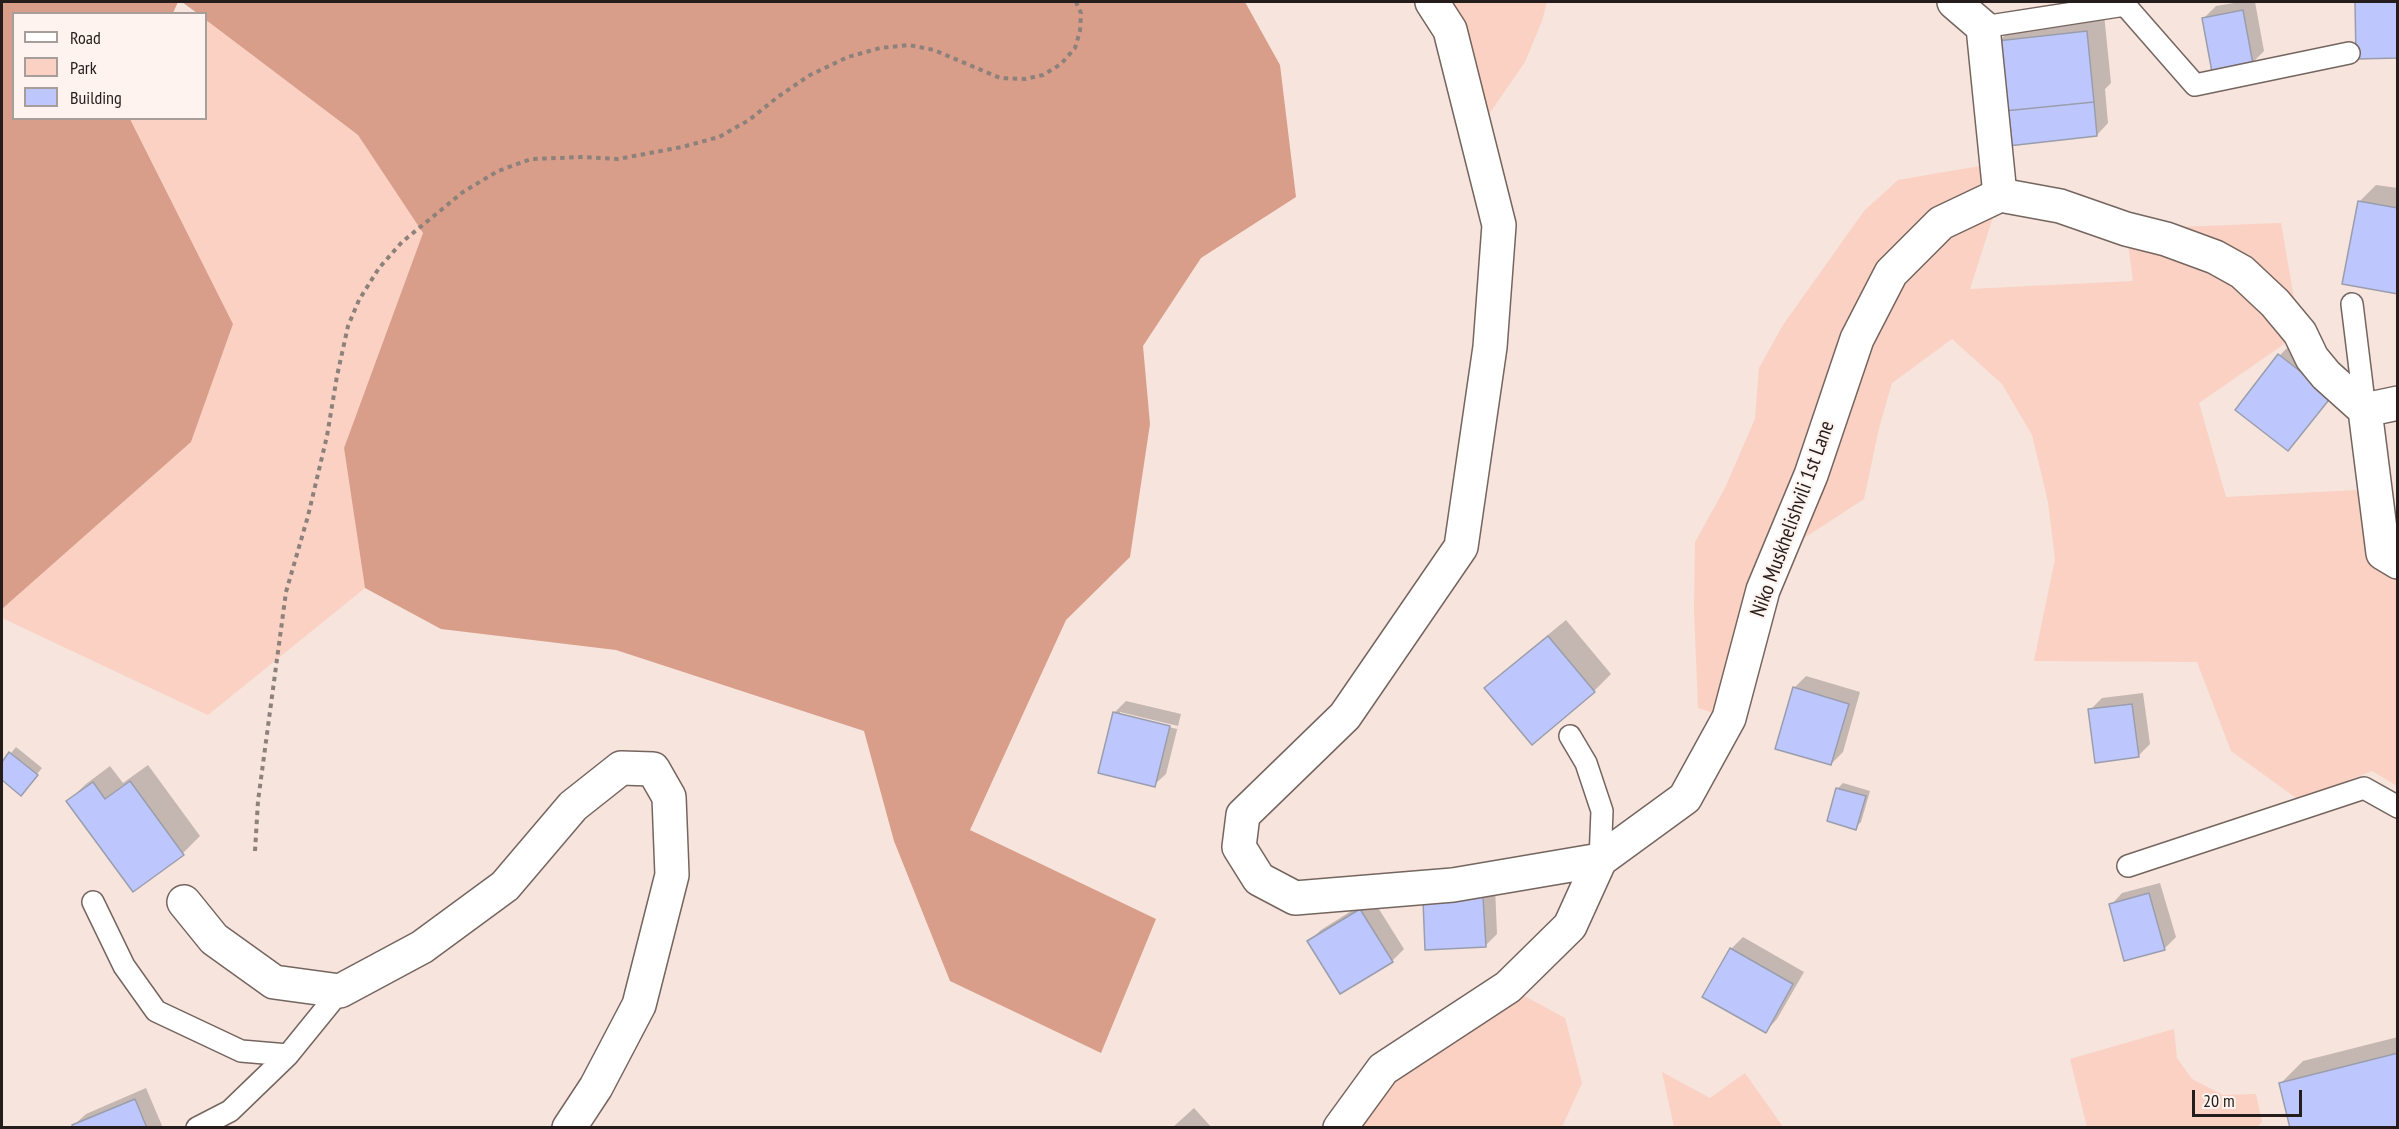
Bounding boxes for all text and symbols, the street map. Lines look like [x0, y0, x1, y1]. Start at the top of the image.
legend [12, 12, 207, 120]
text: Road [70, 26, 101, 49]
text: Park [70, 56, 97, 79]
text: Building [70, 86, 122, 109]
street label: Niko Muskhelishvili 1st Lane [1746, 418, 1840, 620]
scale bar [2195, 1078, 2304, 1116]
text: 20 m [2203, 1089, 2235, 1112]

